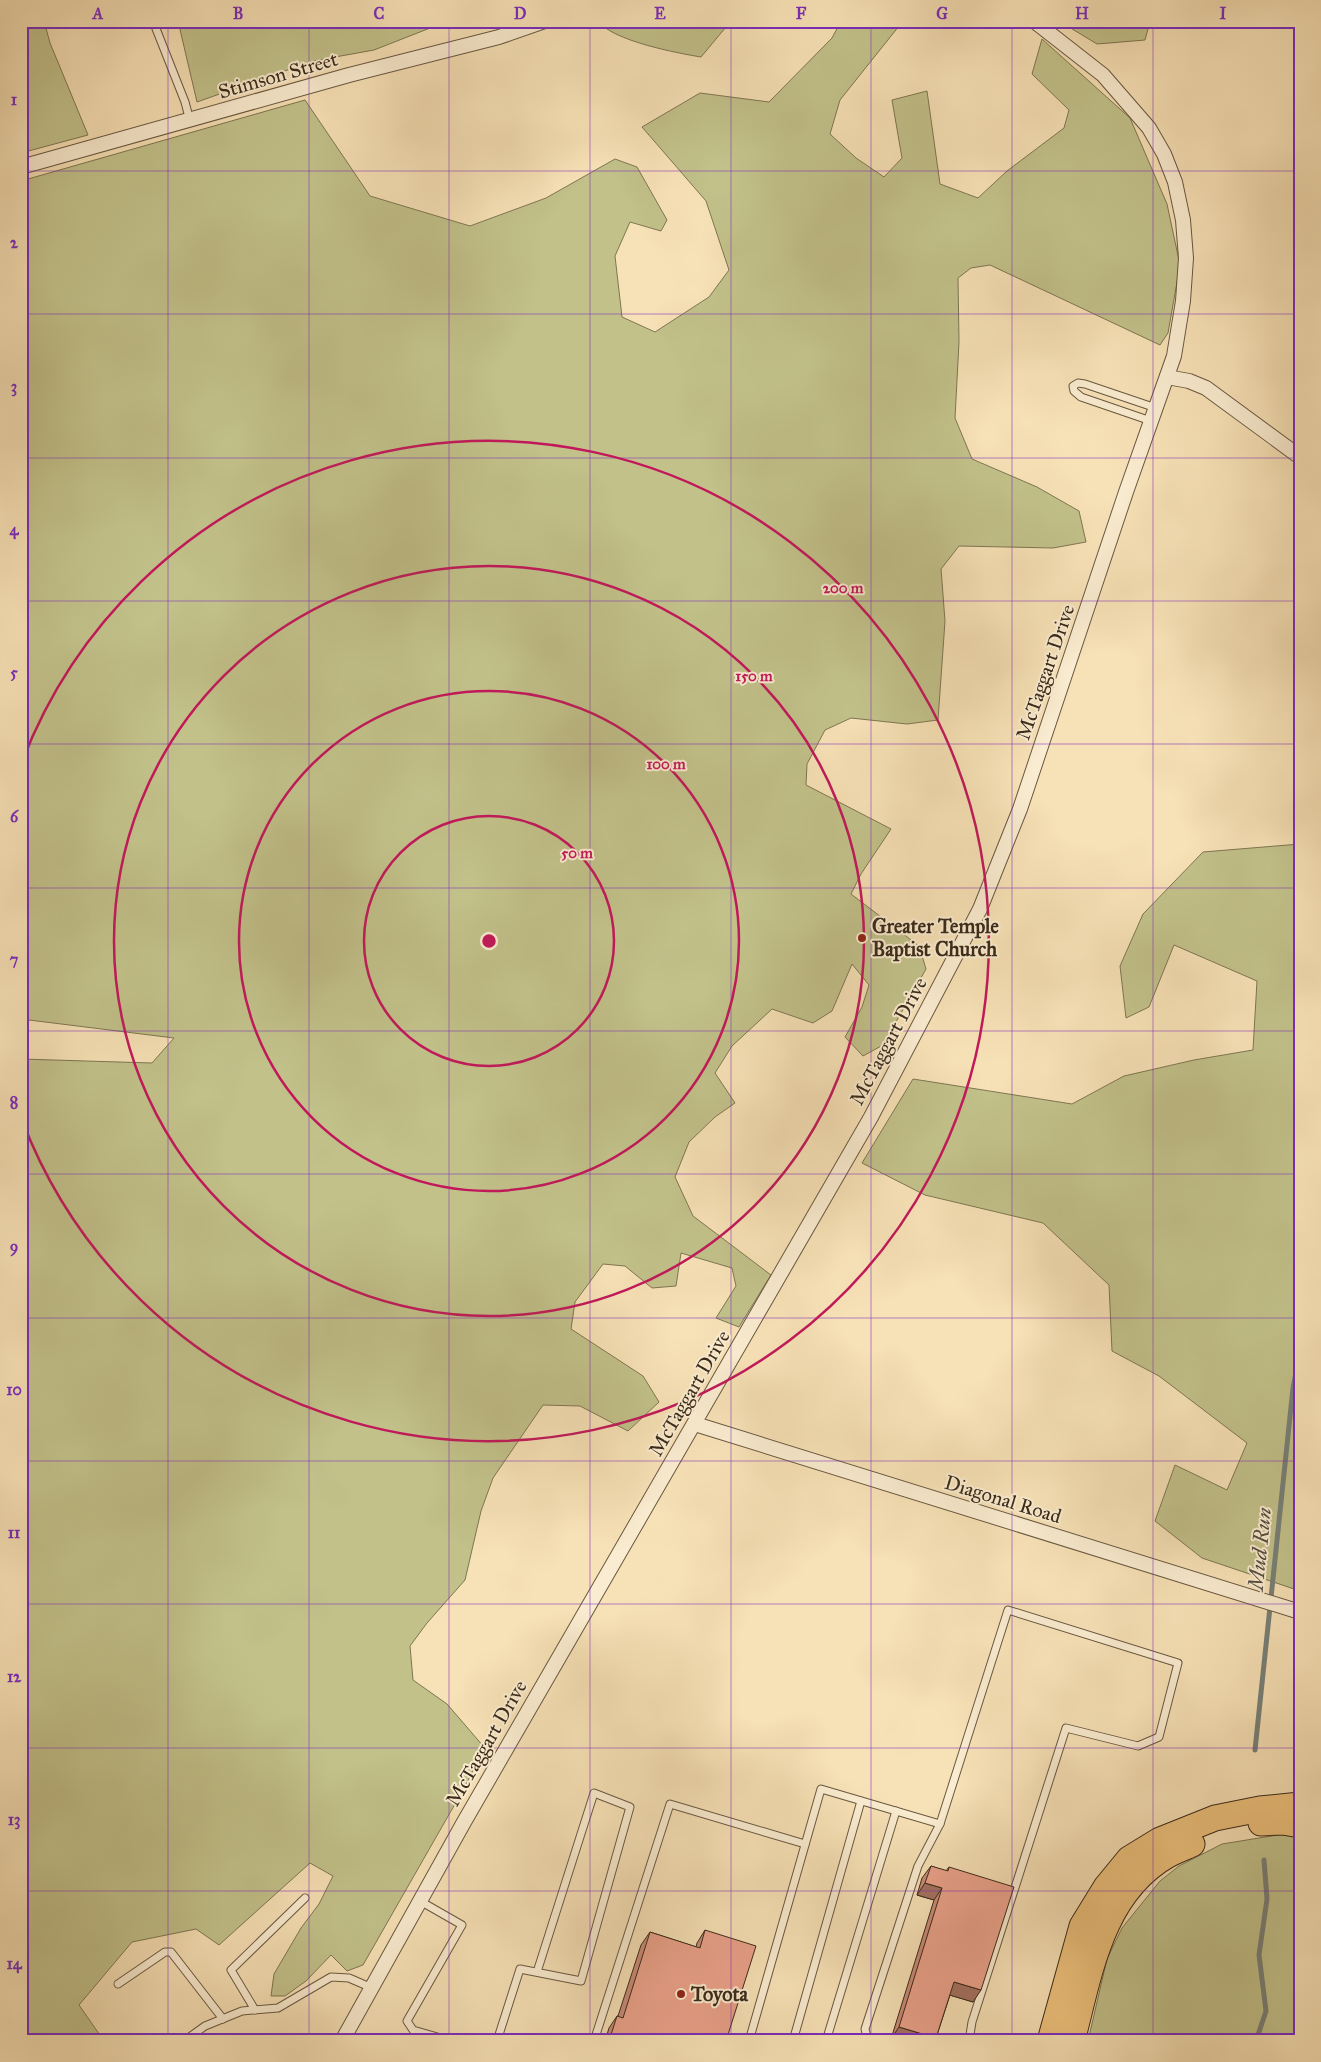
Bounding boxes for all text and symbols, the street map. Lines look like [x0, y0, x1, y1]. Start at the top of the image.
text: A [92, 4, 104, 23]
text: B [233, 4, 243, 23]
text: C [374, 4, 385, 23]
text: D [514, 4, 527, 23]
text: E [654, 4, 666, 23]
text: F [796, 4, 807, 23]
text: G [936, 4, 948, 23]
text: H [1075, 4, 1089, 23]
text: I [1220, 4, 1227, 23]
street label: Stimson Street [215, 46, 341, 104]
text: 1 [11, 90, 18, 109]
text: 2 [10, 233, 19, 252]
text: 3 [11, 377, 17, 397]
text: 4 [10, 520, 20, 540]
text: 200 m [823, 579, 864, 597]
street label: McTaggart Drive [1011, 601, 1080, 743]
text: 5 [10, 663, 18, 682]
text: 150 m [735, 667, 773, 685]
text: 100 m [646, 755, 686, 773]
text: 6 [10, 807, 19, 826]
text: 50 m [561, 844, 593, 862]
place label: Greater Temple Baptist Church [872, 914, 999, 962]
centre of rings [480, 932, 498, 950]
marker: Greater Temple Baptist Church [856, 932, 868, 944]
text: 7 [10, 950, 19, 969]
street label: McTaggart Drive [844, 973, 933, 1110]
text: 8 [10, 1093, 18, 1112]
text: 9 [10, 1237, 18, 1257]
street label: McTaggart Drive [643, 1326, 736, 1461]
text: 10 [6, 1380, 22, 1399]
street label: Diagonal Road [941, 1470, 1064, 1529]
water label: Mud Run [1243, 1506, 1277, 1594]
text: 11 [8, 1523, 21, 1542]
text: 12 [7, 1667, 22, 1686]
street label: McTaggart Drive [440, 1676, 533, 1811]
text: 13 [8, 1810, 20, 1830]
text: 14 [6, 1954, 23, 1974]
place label: Toyota [690, 1982, 749, 2007]
marker: Toyota [675, 1988, 687, 2000]

